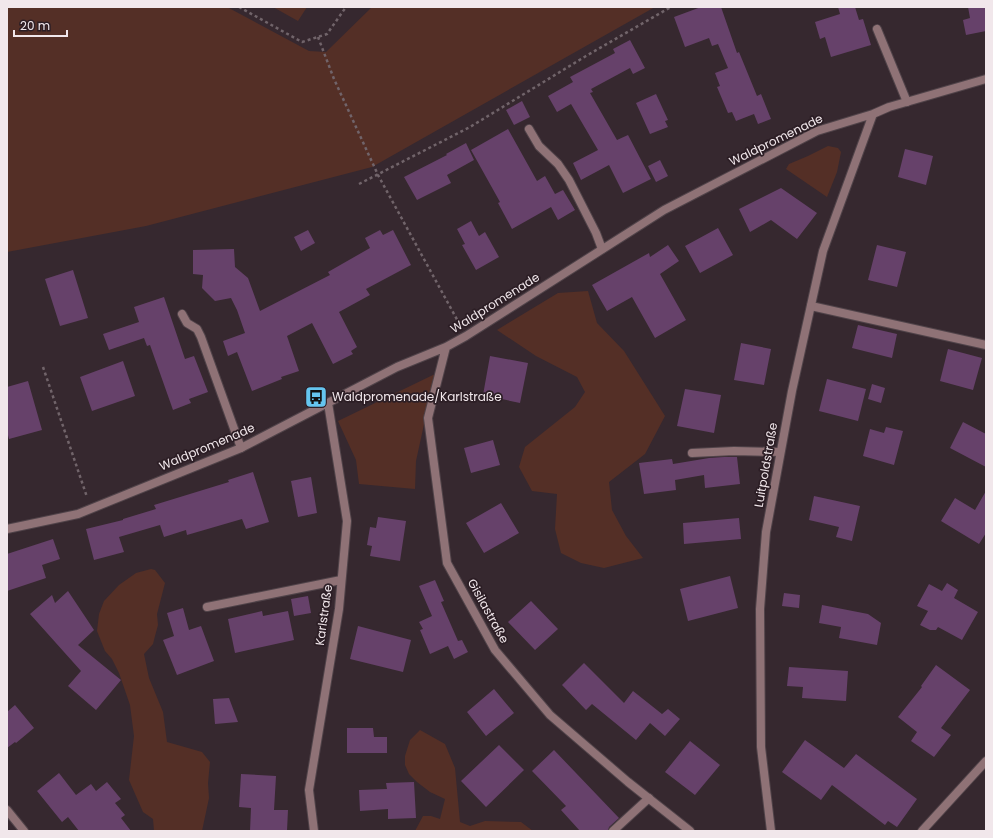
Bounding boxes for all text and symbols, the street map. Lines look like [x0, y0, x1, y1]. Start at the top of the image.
scale bar [14, 12, 67, 38]
text: 20 m [20, 17, 50, 34]
street label: Waldpromenade [726, 109, 825, 170]
street label: Waldpromenade [447, 268, 543, 337]
bus stop icon: Waldpromenade/Karlstraße [303, 384, 329, 410]
place label: Waldpromenade/Karlstraße [332, 388, 502, 405]
street label: Waldpromenade [156, 419, 257, 474]
street label: Luitpoldstraße [750, 421, 781, 509]
street label: Gisilastraße [464, 575, 513, 646]
street label: Karlstraße [311, 583, 336, 647]

